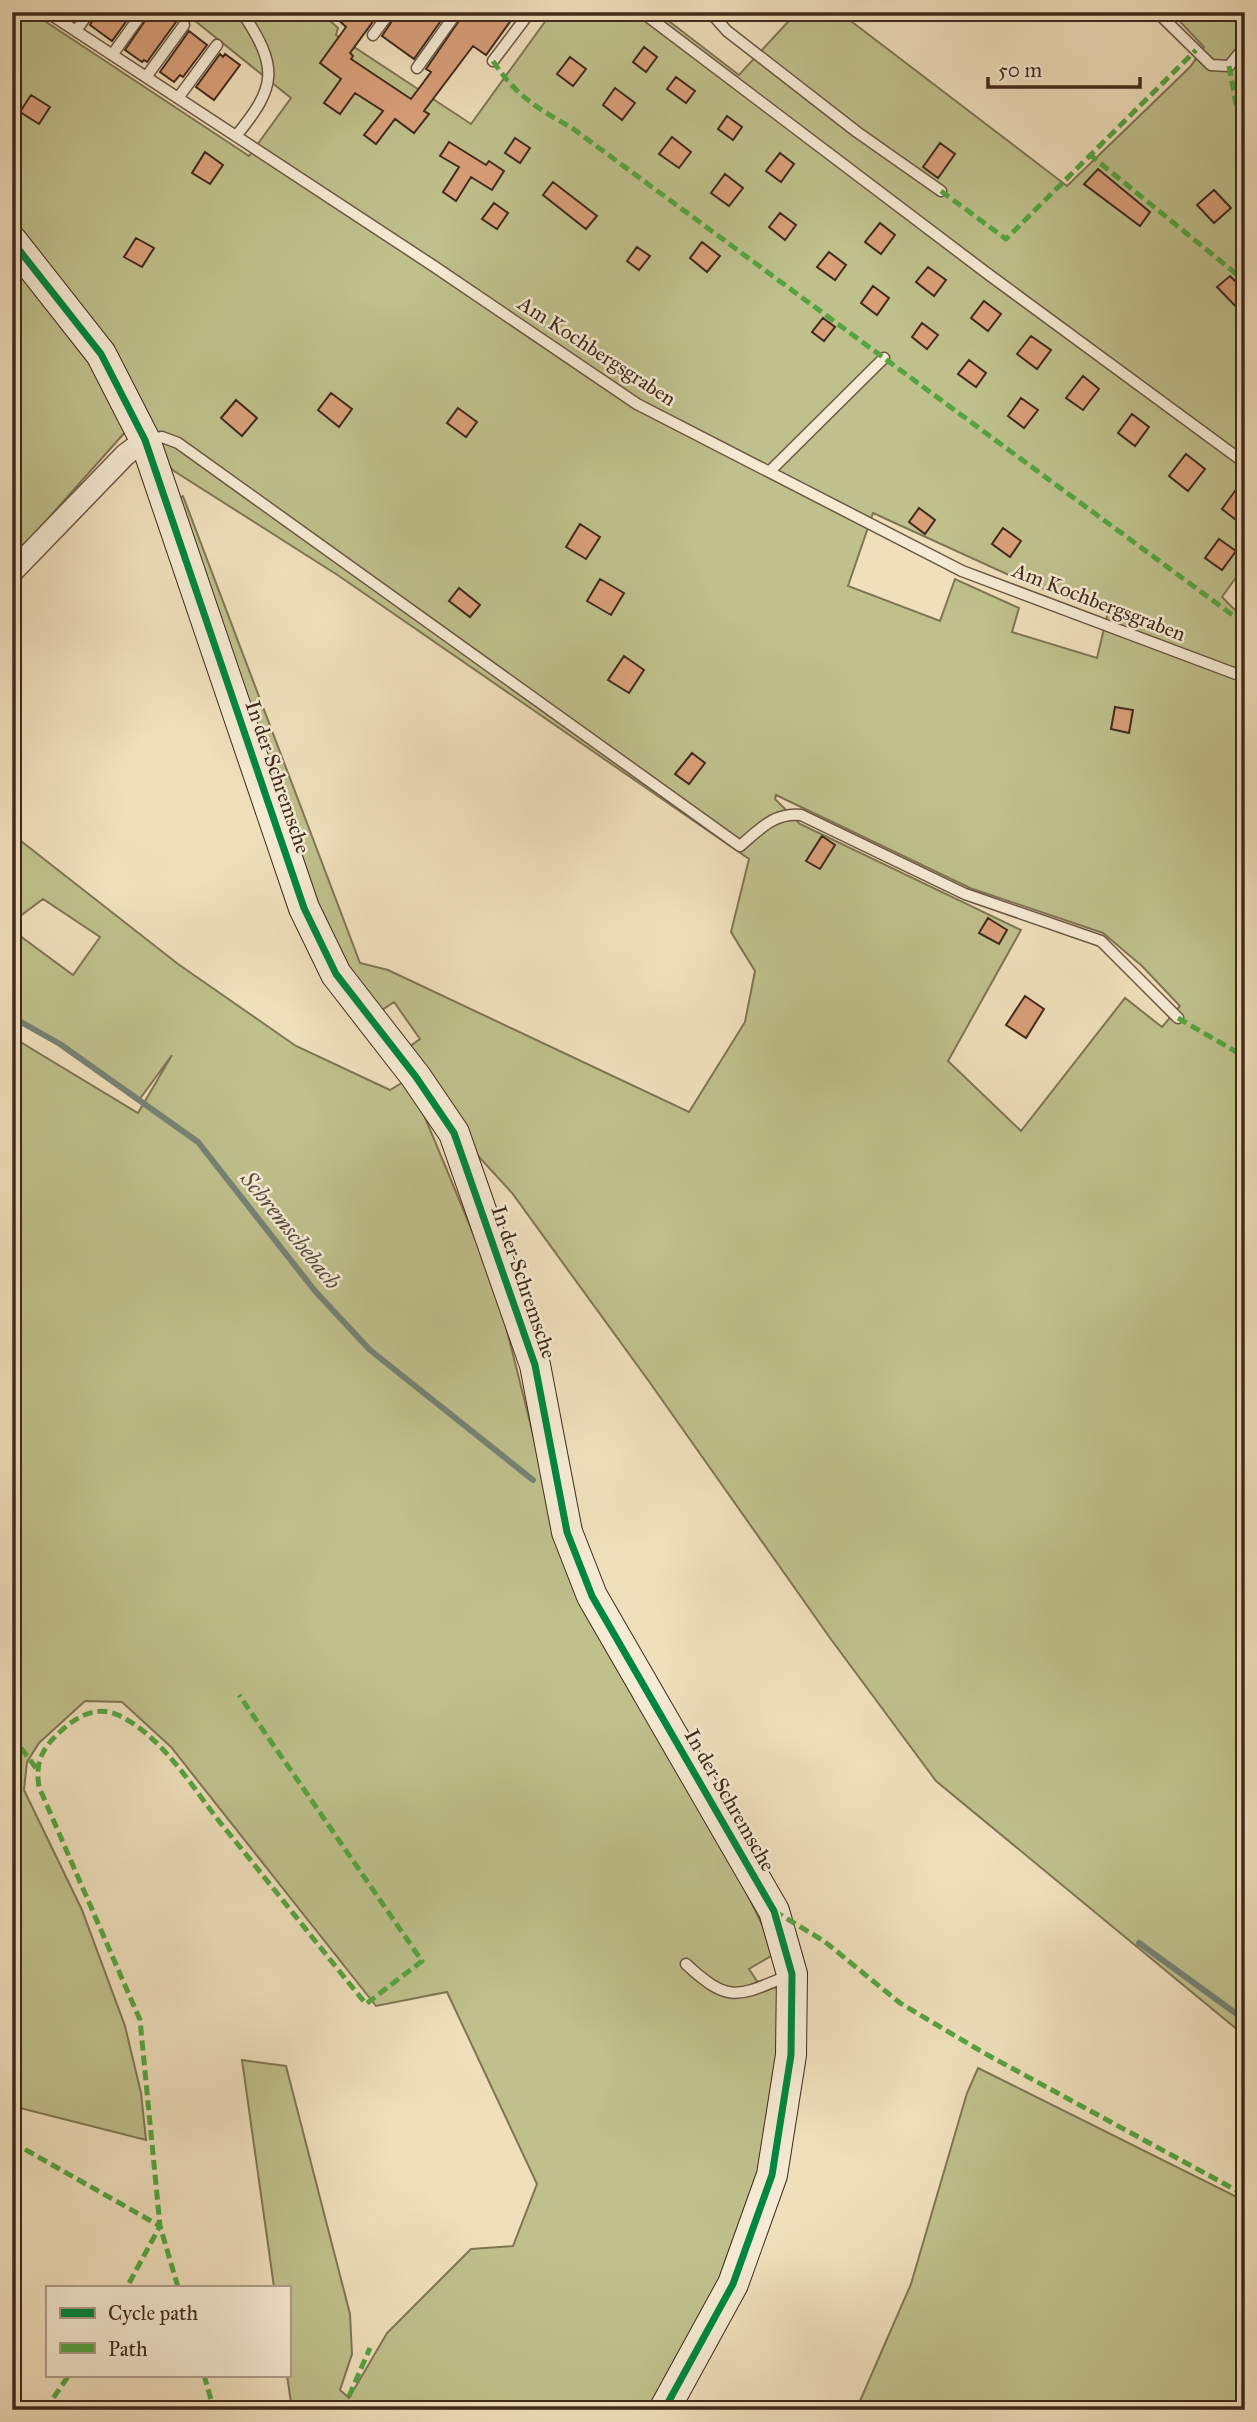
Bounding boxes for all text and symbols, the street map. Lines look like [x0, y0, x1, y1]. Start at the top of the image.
scale bar [988, 46, 1140, 90]
text: 50 m [998, 57, 1043, 83]
street label: Am Kochbergsgraben [512, 290, 681, 412]
street label: Am Kochbergsgraben [1008, 557, 1189, 647]
street label: In der Schremsche [240, 697, 316, 857]
water label: Schremschebach [234, 1164, 347, 1295]
street label: In der Schremsche [486, 1202, 562, 1362]
street label: In der Schremsche [679, 1724, 781, 1876]
legend [46, 2286, 290, 2376]
text: Cycle path [108, 2300, 199, 2326]
text: Path [108, 2336, 148, 2362]

